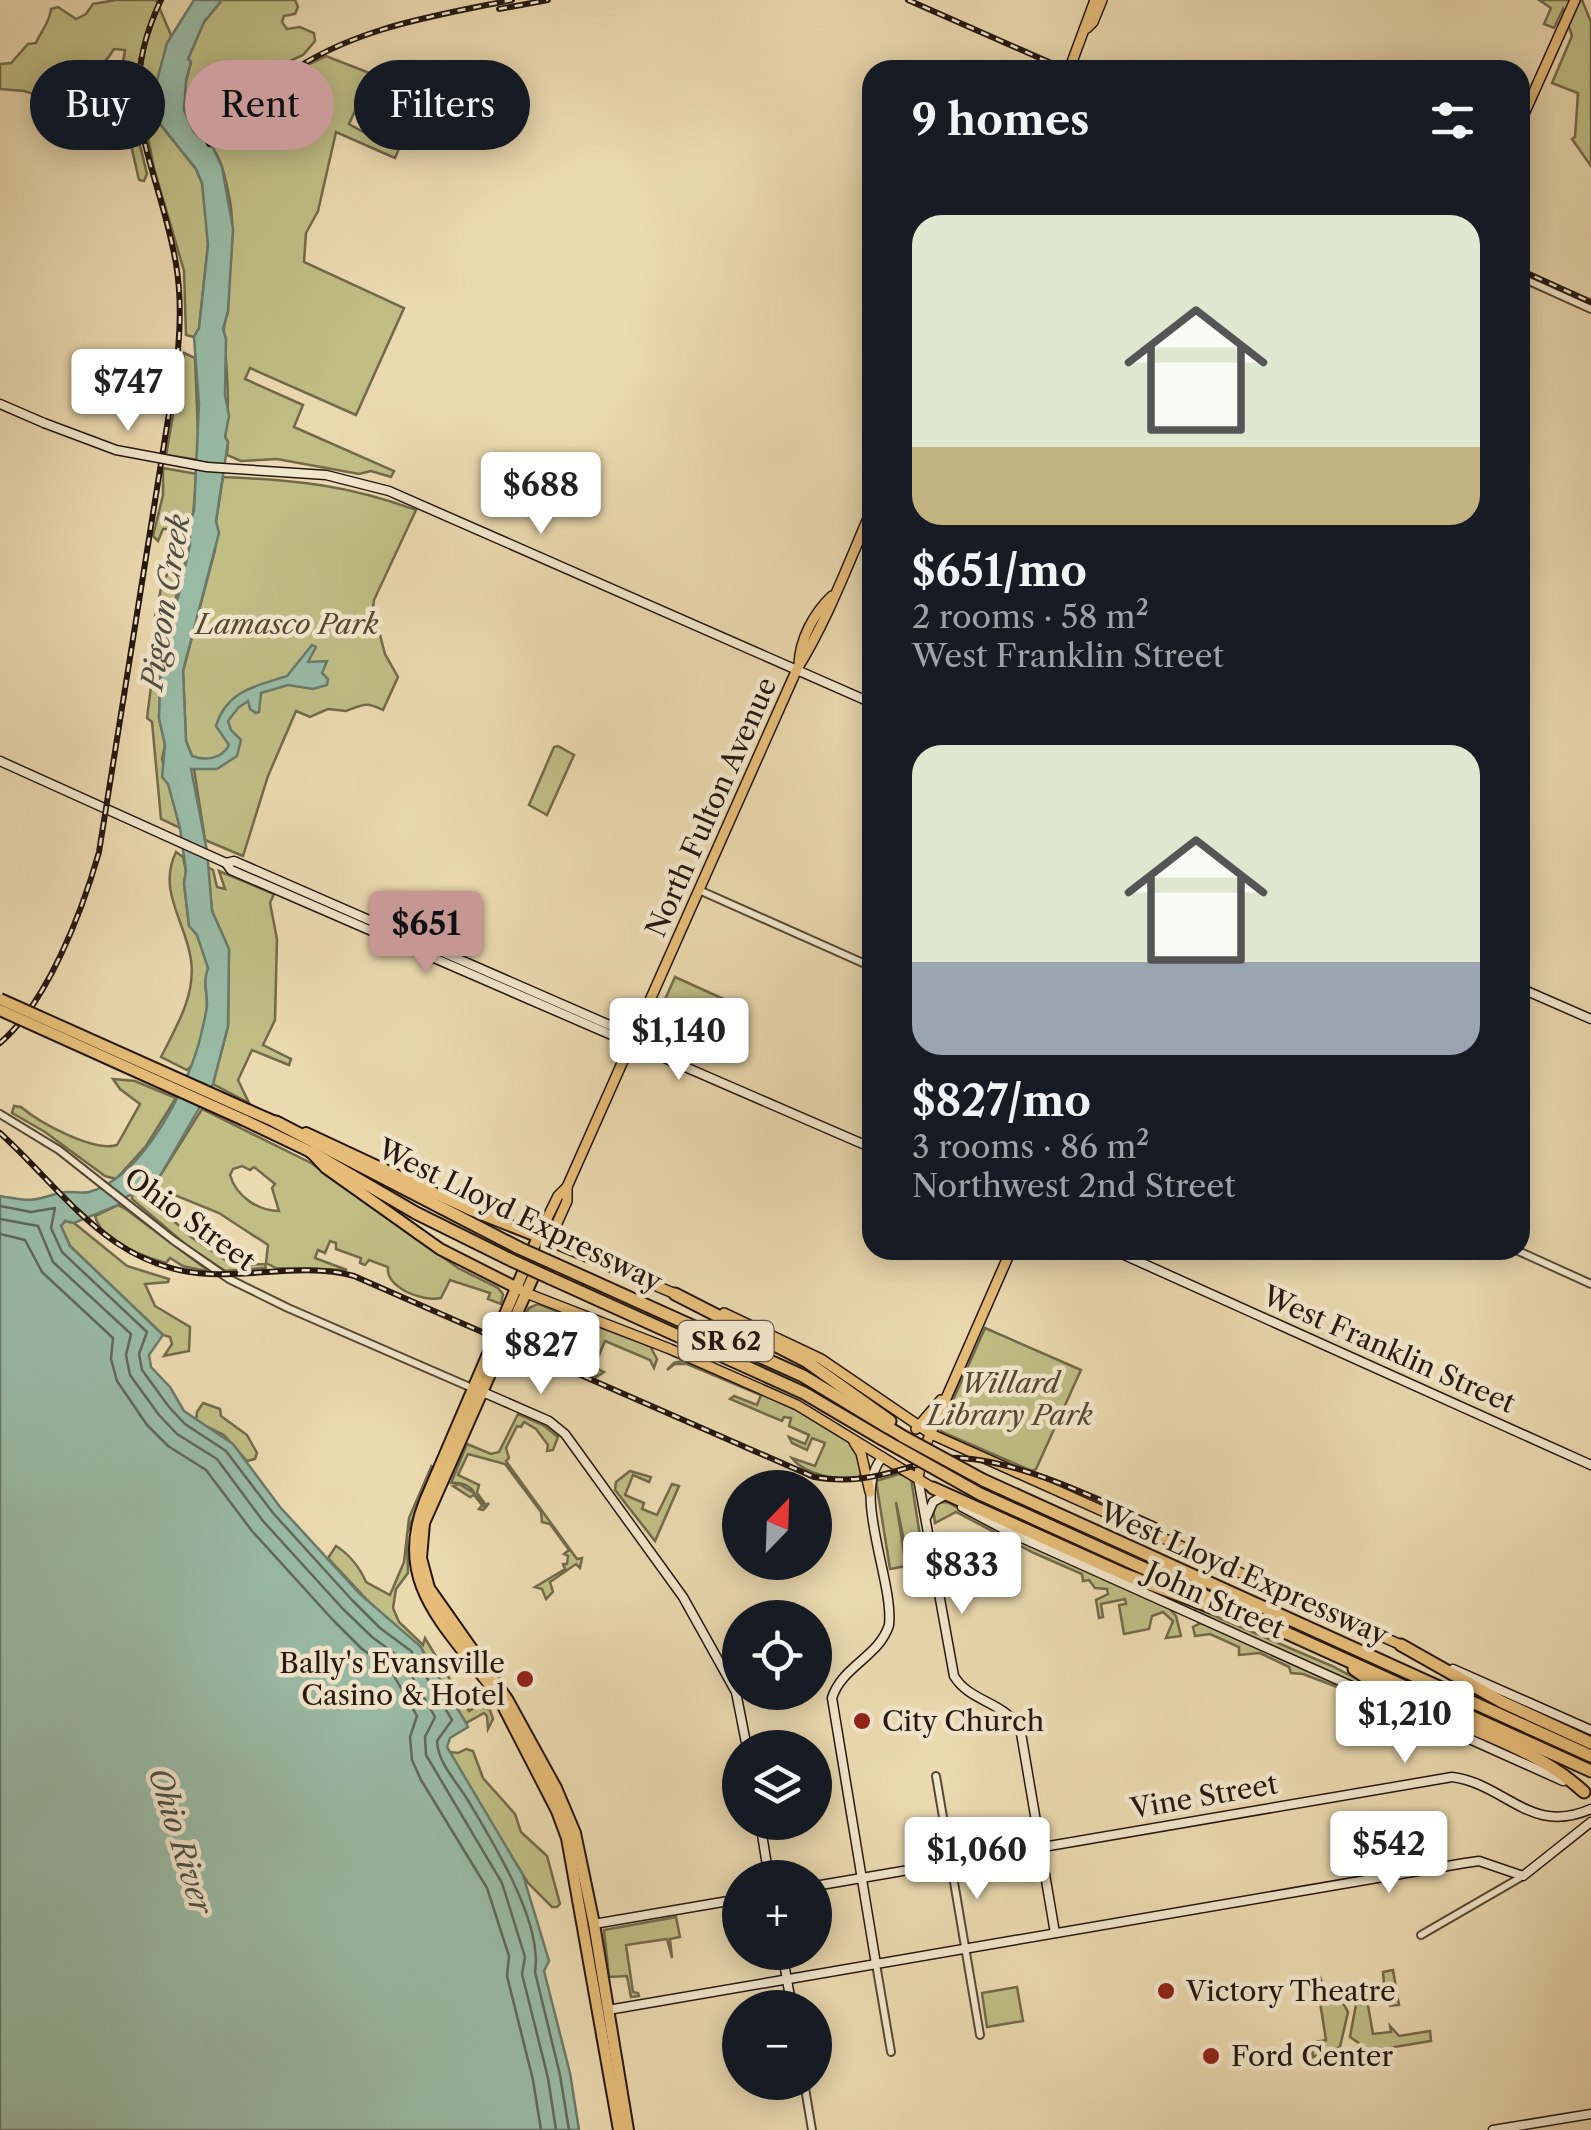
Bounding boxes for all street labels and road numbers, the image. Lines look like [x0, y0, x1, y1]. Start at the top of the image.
street label: North Fulton Avenue [638, 672, 784, 942]
street label: West Lloyd Expressway [371, 1131, 668, 1299]
street label: Ohio Street [118, 1160, 262, 1278]
street label: West Franklin Street [1257, 1278, 1521, 1420]
road number: SR 62 [678, 1321, 774, 1361]
street label: West Lloyd Expressway [1094, 1494, 1394, 1652]
street label: John Street [1137, 1553, 1290, 1646]
street label: Vine Street [1127, 1766, 1280, 1826]

